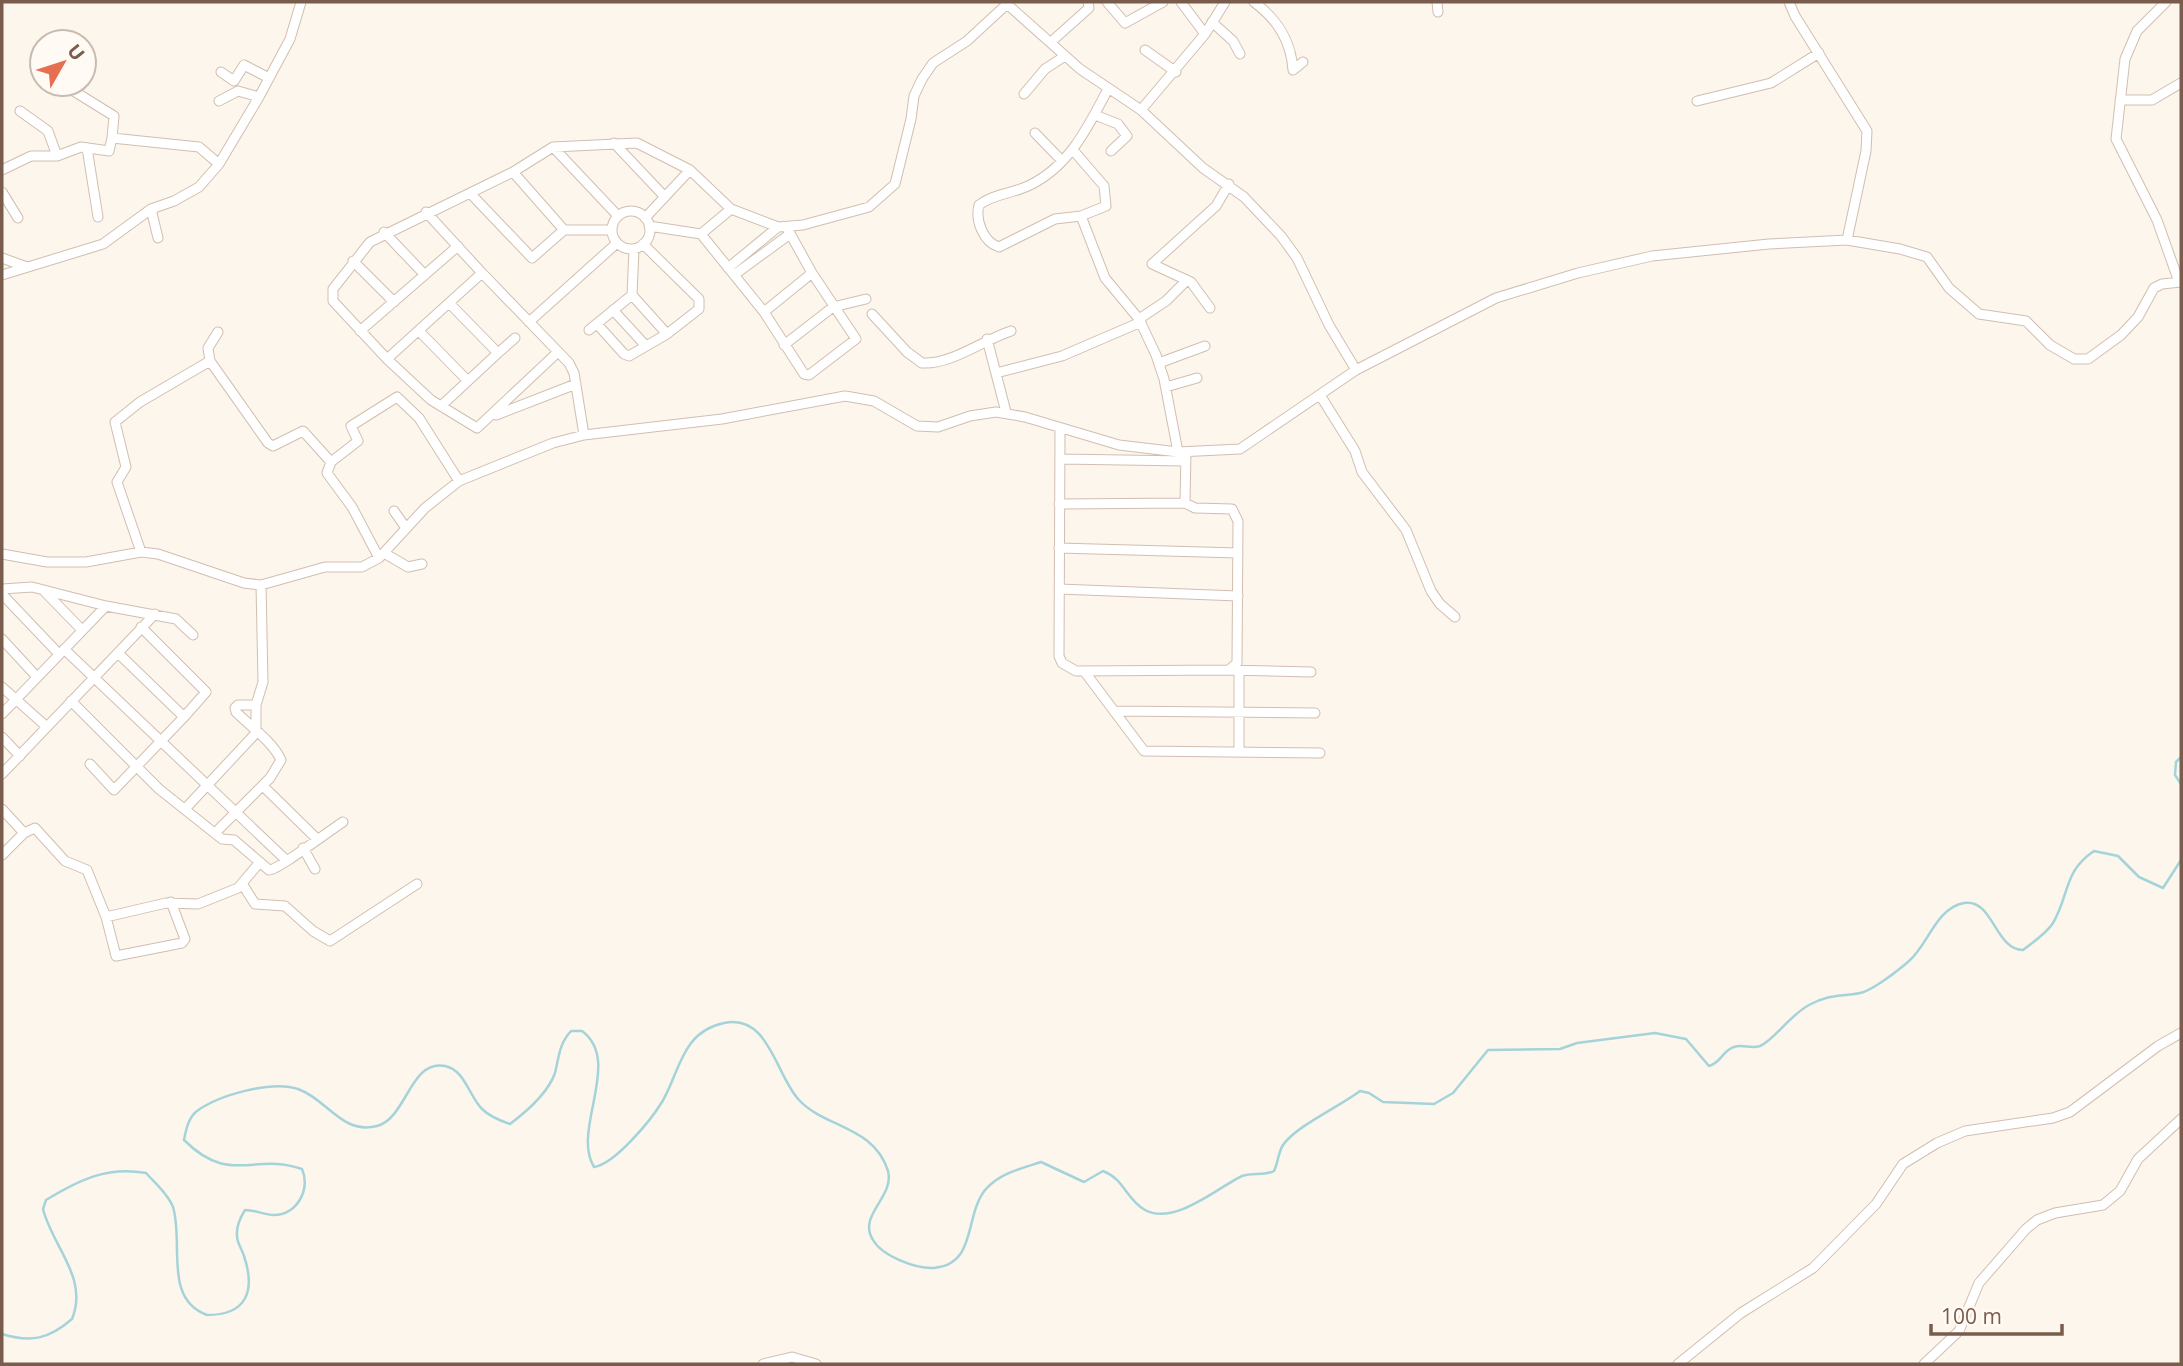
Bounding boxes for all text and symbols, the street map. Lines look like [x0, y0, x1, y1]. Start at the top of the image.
north arrow [28, 28, 98, 98]
text: U [62, 39, 91, 66]
scale bar [1931, 1292, 2062, 1336]
text: 100 m [1941, 1302, 2002, 1330]

